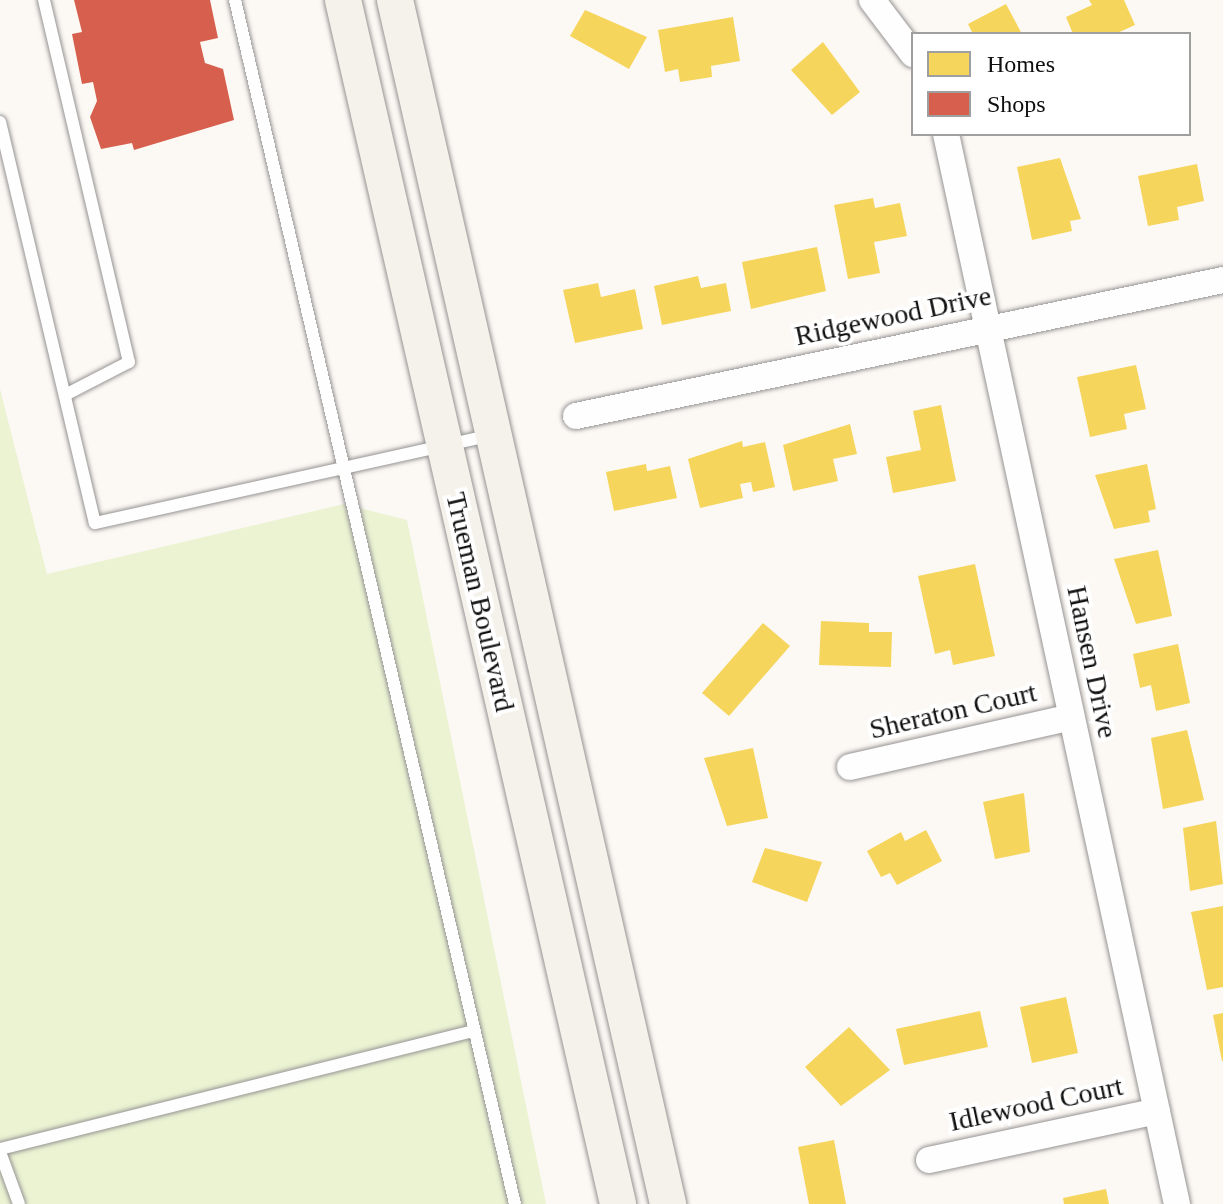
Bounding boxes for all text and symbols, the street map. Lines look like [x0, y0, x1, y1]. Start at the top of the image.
legend [911, 32, 1191, 136]
text: Homes [987, 51, 1055, 77]
text: Shops [987, 91, 1046, 117]
street label: Ridgewood Drive [792, 279, 994, 353]
street label: Trueman Boulevard [438, 489, 522, 715]
street label: Hansen Drive [1059, 583, 1125, 741]
street label: Sheraton Court [866, 675, 1040, 747]
street label: Idlewood Court [946, 1069, 1126, 1139]

